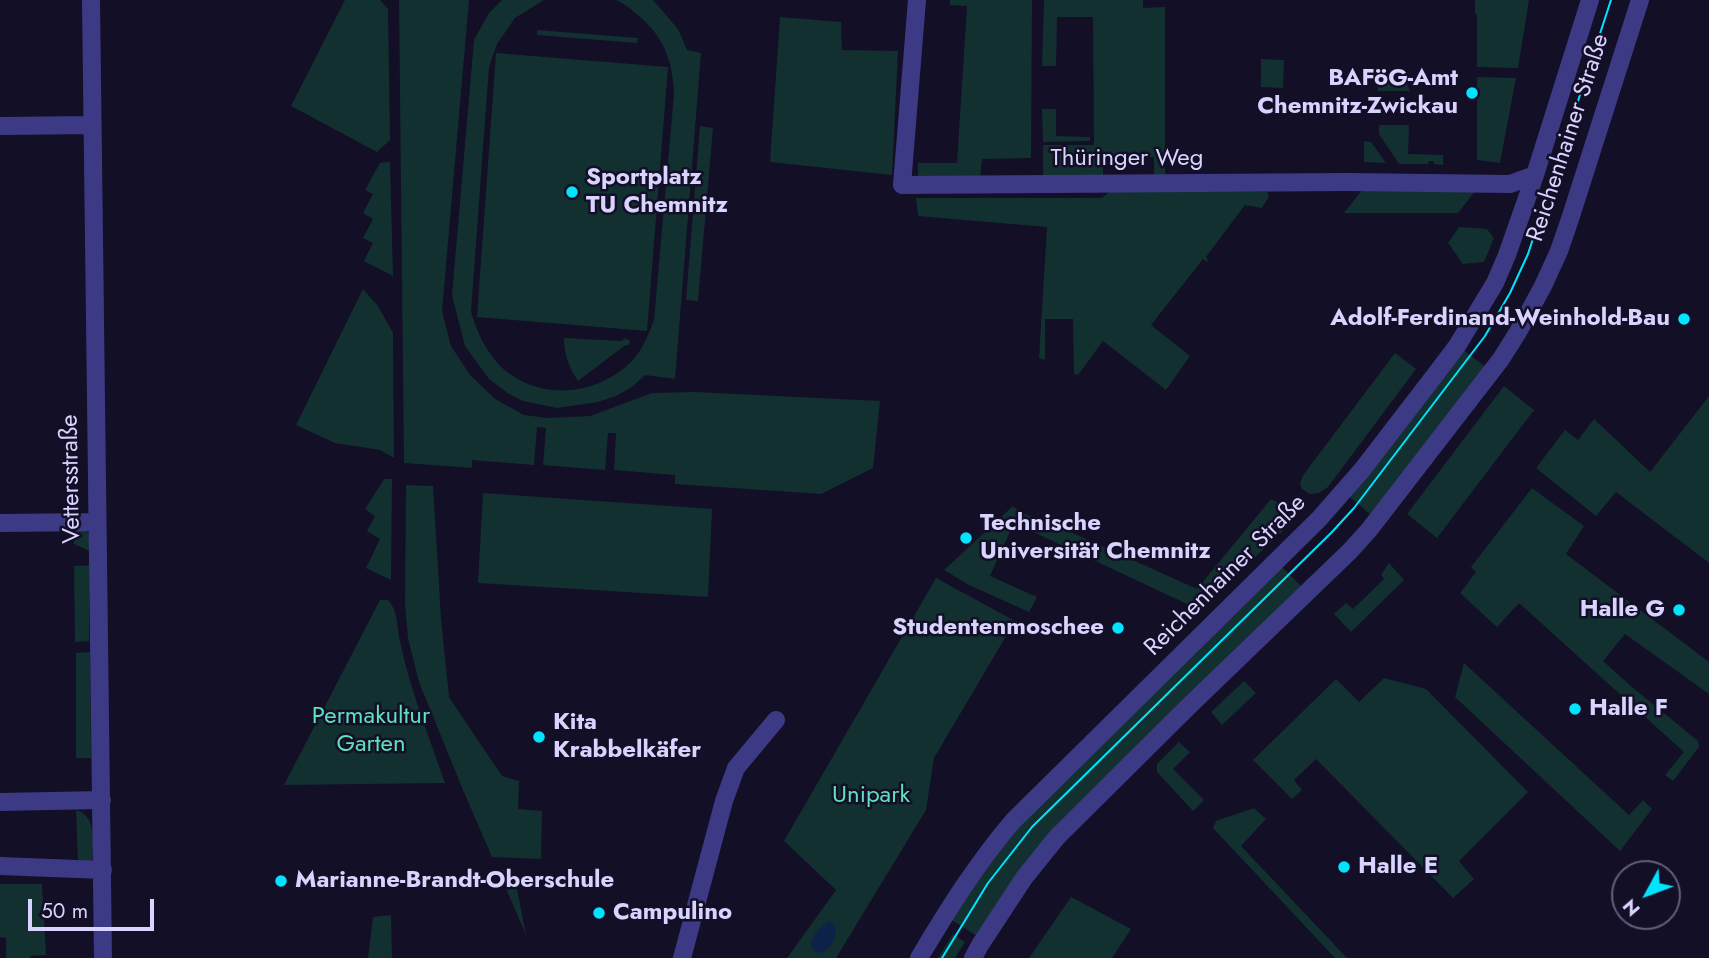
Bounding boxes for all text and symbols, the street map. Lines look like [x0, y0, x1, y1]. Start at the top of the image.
street label: Reichenhainer Straße [1522, 31, 1616, 245]
place label: BAFöG-Amt Chemnitz-Zwickau [1257, 65, 1458, 121]
marker: BAFöG-Amt Chemnitz-Zwickau [1464, 85, 1480, 101]
street label: Thüringer Weg [1051, 145, 1203, 173]
place label: Sportplatz TU Chemnitz [586, 164, 728, 220]
marker: Sportplatz TU Chemnitz [564, 184, 580, 200]
place label: Adolf-Ferdinand-Weinhold-Bau [1330, 305, 1670, 333]
marker: Adolf-Ferdinand-Weinhold-Bau [1676, 311, 1692, 327]
street label: Vettersstraße [56, 414, 88, 544]
street label: Reichenhainer Straße [1139, 489, 1313, 663]
place label: Technische Universität Chemnitz [980, 510, 1211, 566]
marker: Technische Universität Chemnitz [958, 530, 974, 546]
place label: Halle G [1580, 596, 1665, 624]
marker: Halle G [1671, 602, 1687, 618]
place label: Studentenmoschee [892, 614, 1104, 642]
marker: Studentenmoschee [1110, 620, 1126, 636]
place label: Halle F [1589, 695, 1668, 723]
marker: Halle F [1567, 701, 1583, 717]
park label: Permakultur Garten [312, 703, 430, 759]
place label: Kita Krabbelkäfer [553, 709, 701, 765]
marker: Kita Krabbelkäfer [531, 729, 547, 745]
park label: Unipark [832, 782, 910, 810]
place label: Halle E [1358, 853, 1438, 881]
marker: Halle E [1336, 859, 1352, 875]
north arrow [1611, 860, 1681, 930]
place label: Marianne-Brandt-Oberschule [295, 867, 614, 895]
marker: Marianne-Brandt-Oberschule [273, 873, 289, 889]
scale bar [32, 884, 158, 928]
text: N [1616, 893, 1646, 922]
text: 50 m [41, 896, 88, 926]
place label: Campulino [613, 899, 732, 927]
marker: Campulino [591, 905, 607, 921]

